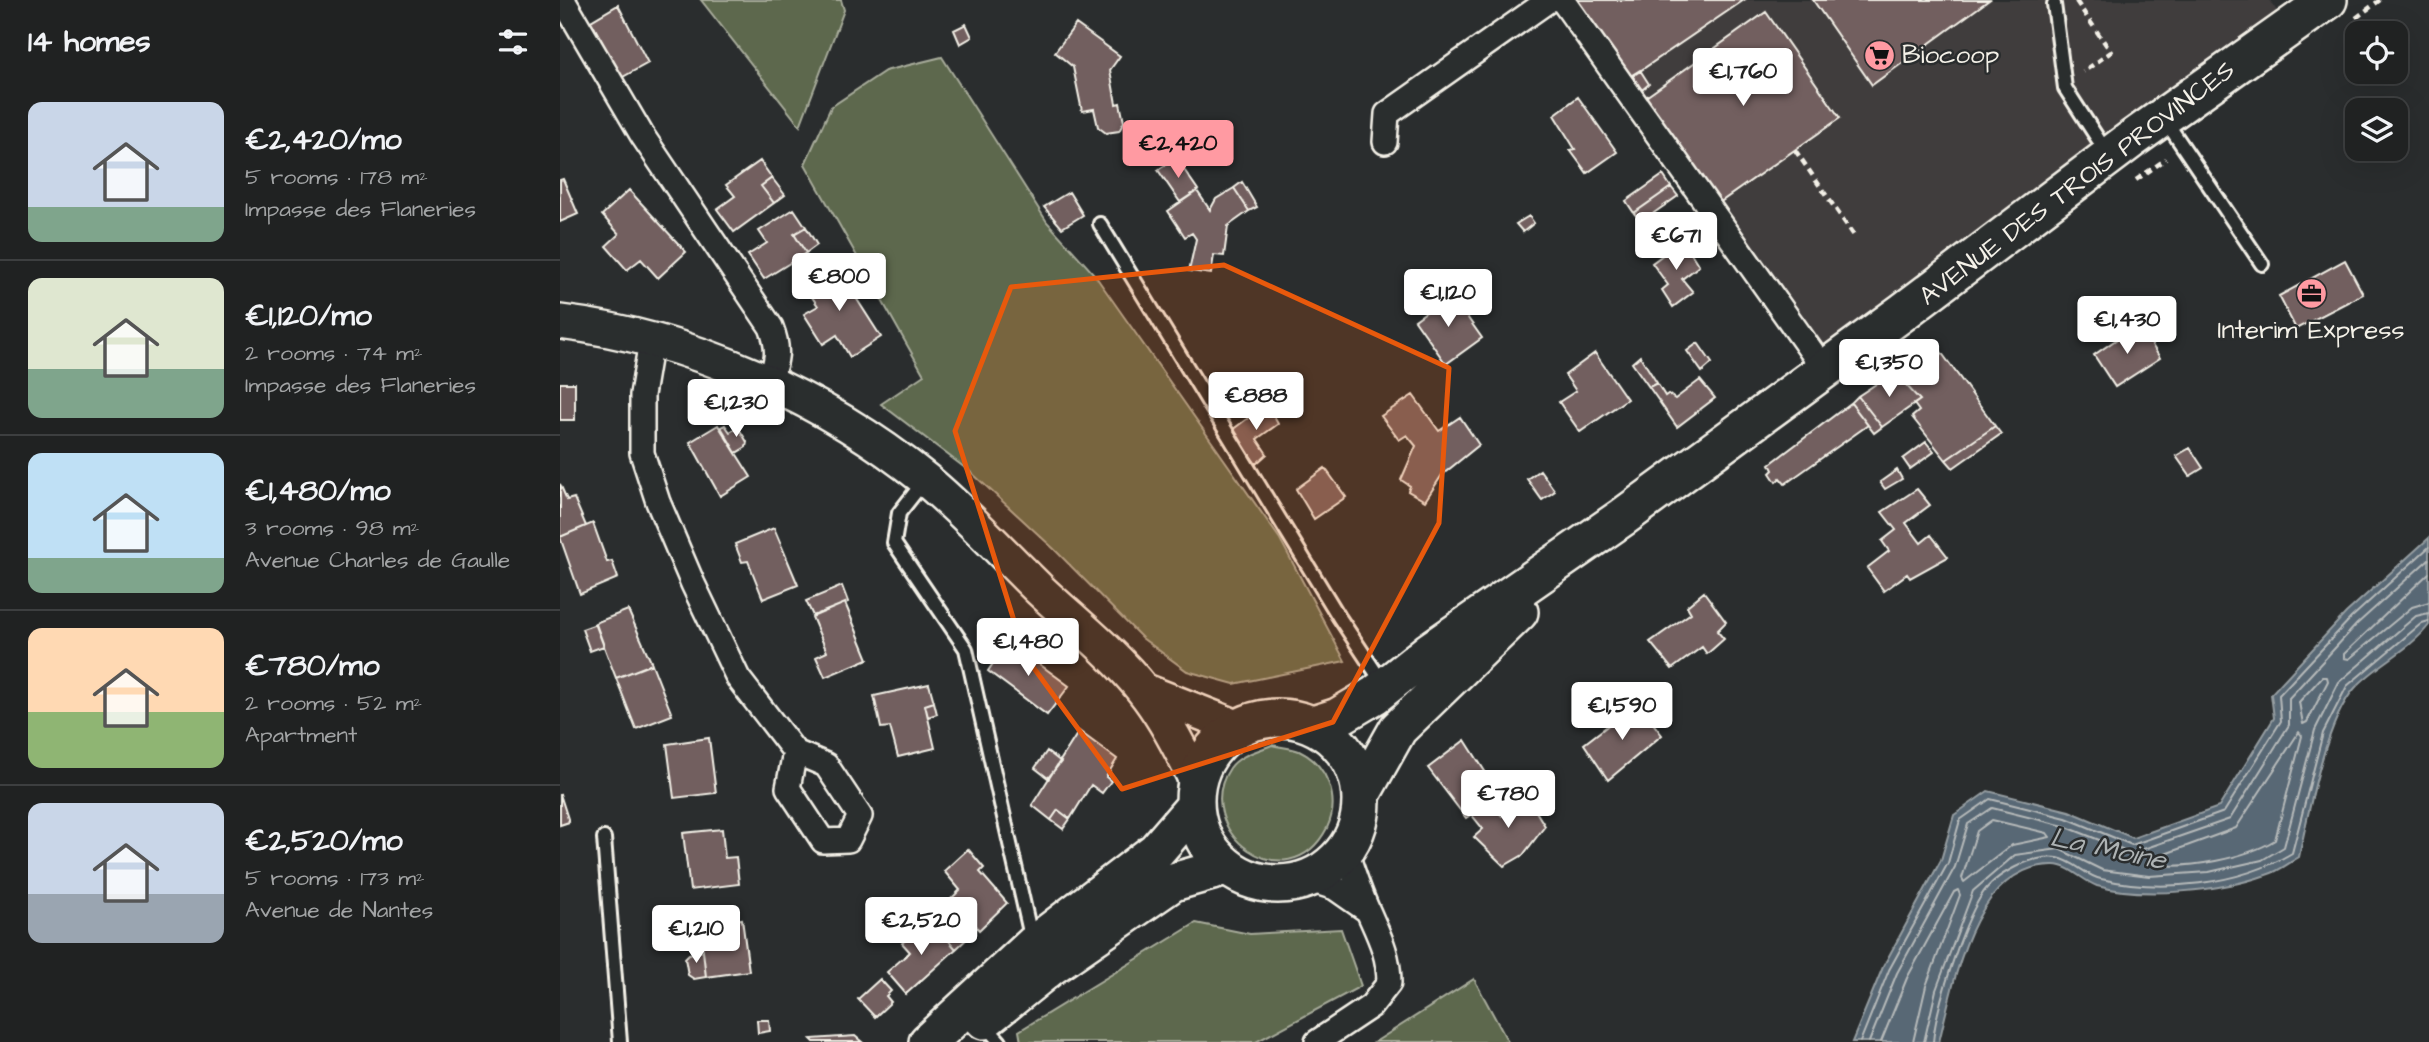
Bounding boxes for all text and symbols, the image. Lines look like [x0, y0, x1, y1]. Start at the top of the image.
text: 14 homes [28, 21, 151, 63]
map controls [2345, 21, 2408, 161]
button: locate [2345, 21, 2408, 84]
icon: filters [494, 23, 532, 61]
place label: Biocoop [1902, 37, 1999, 73]
supermarket icon: Biocoop [1862, 38, 1896, 72]
pin: €1,760 [1686, 48, 1800, 108]
street label: AVENUE DES TROIS PROVINCES [1912, 52, 2242, 314]
text: €1,760 [1709, 55, 1777, 87]
button: layers [2345, 98, 2408, 161]
text: €2,420/mo [245, 119, 402, 161]
pin: €2,420 [1121, 120, 1235, 180]
text: €2,420 [1139, 127, 1217, 159]
icon: home [84, 130, 168, 214]
text: 5 rooms · 178 m² [245, 161, 428, 193]
text: Impasse des Flaneries [245, 193, 476, 225]
pin: €671 [1635, 212, 1717, 272]
text: €671 [1651, 219, 1701, 251]
pin: €800 [798, 254, 880, 313]
text: €800 [808, 260, 870, 292]
pin: €1,120 [1391, 270, 1505, 329]
text: €1,120 [1420, 276, 1476, 308]
office icon: Interim Express [2294, 277, 2328, 311]
text: €1,120/mo [245, 295, 372, 337]
pin: €1,430 [2070, 296, 2184, 356]
text: €1,430 [2093, 303, 2161, 335]
icon: home [84, 306, 168, 390]
place label: Interim Express [2217, 312, 2405, 348]
text: 2 rooms · 74 m² [245, 337, 423, 369]
pin: €1,350 [1832, 340, 1946, 399]
text: €1,350 [1855, 346, 1923, 378]
text: Impasse des Flaneries [245, 369, 476, 401]
pin: €888 [1215, 372, 1297, 432]
text: €888 [1224, 379, 1288, 411]
pin: €1,230 [679, 380, 793, 439]
text: €1,230 [704, 386, 768, 418]
text: €1,480/mo [245, 470, 391, 512]
icon: home [84, 481, 168, 565]
text: 3 rooms · 98 m² [245, 512, 419, 544]
text: Avenue Charles de Gaulle [245, 544, 510, 576]
pin: €1,480 [971, 618, 1085, 678]
text: €1,480 [993, 625, 1063, 657]
text: €780/mo [245, 645, 380, 687]
icon: home [84, 656, 168, 740]
pin: €1,590 [1565, 682, 1679, 742]
text: 2 rooms · 52 m² [245, 687, 422, 719]
text: €1,590 [1587, 689, 1657, 721]
text: Apartment [245, 719, 357, 751]
pin: €780 [1467, 770, 1549, 830]
text: €780 [1477, 777, 1539, 809]
water label: La Moine [2047, 818, 2171, 881]
text: €2,520/mo [245, 820, 403, 862]
icon: home [84, 831, 168, 915]
text: 5 rooms · 173 m² [245, 862, 425, 894]
text: Avenue de Nantes [245, 894, 433, 926]
pin: €2,520 [864, 898, 978, 957]
text: €2,520 [881, 904, 961, 936]
pin: €1,210 [639, 906, 753, 965]
text: €1,210 [668, 912, 724, 944]

